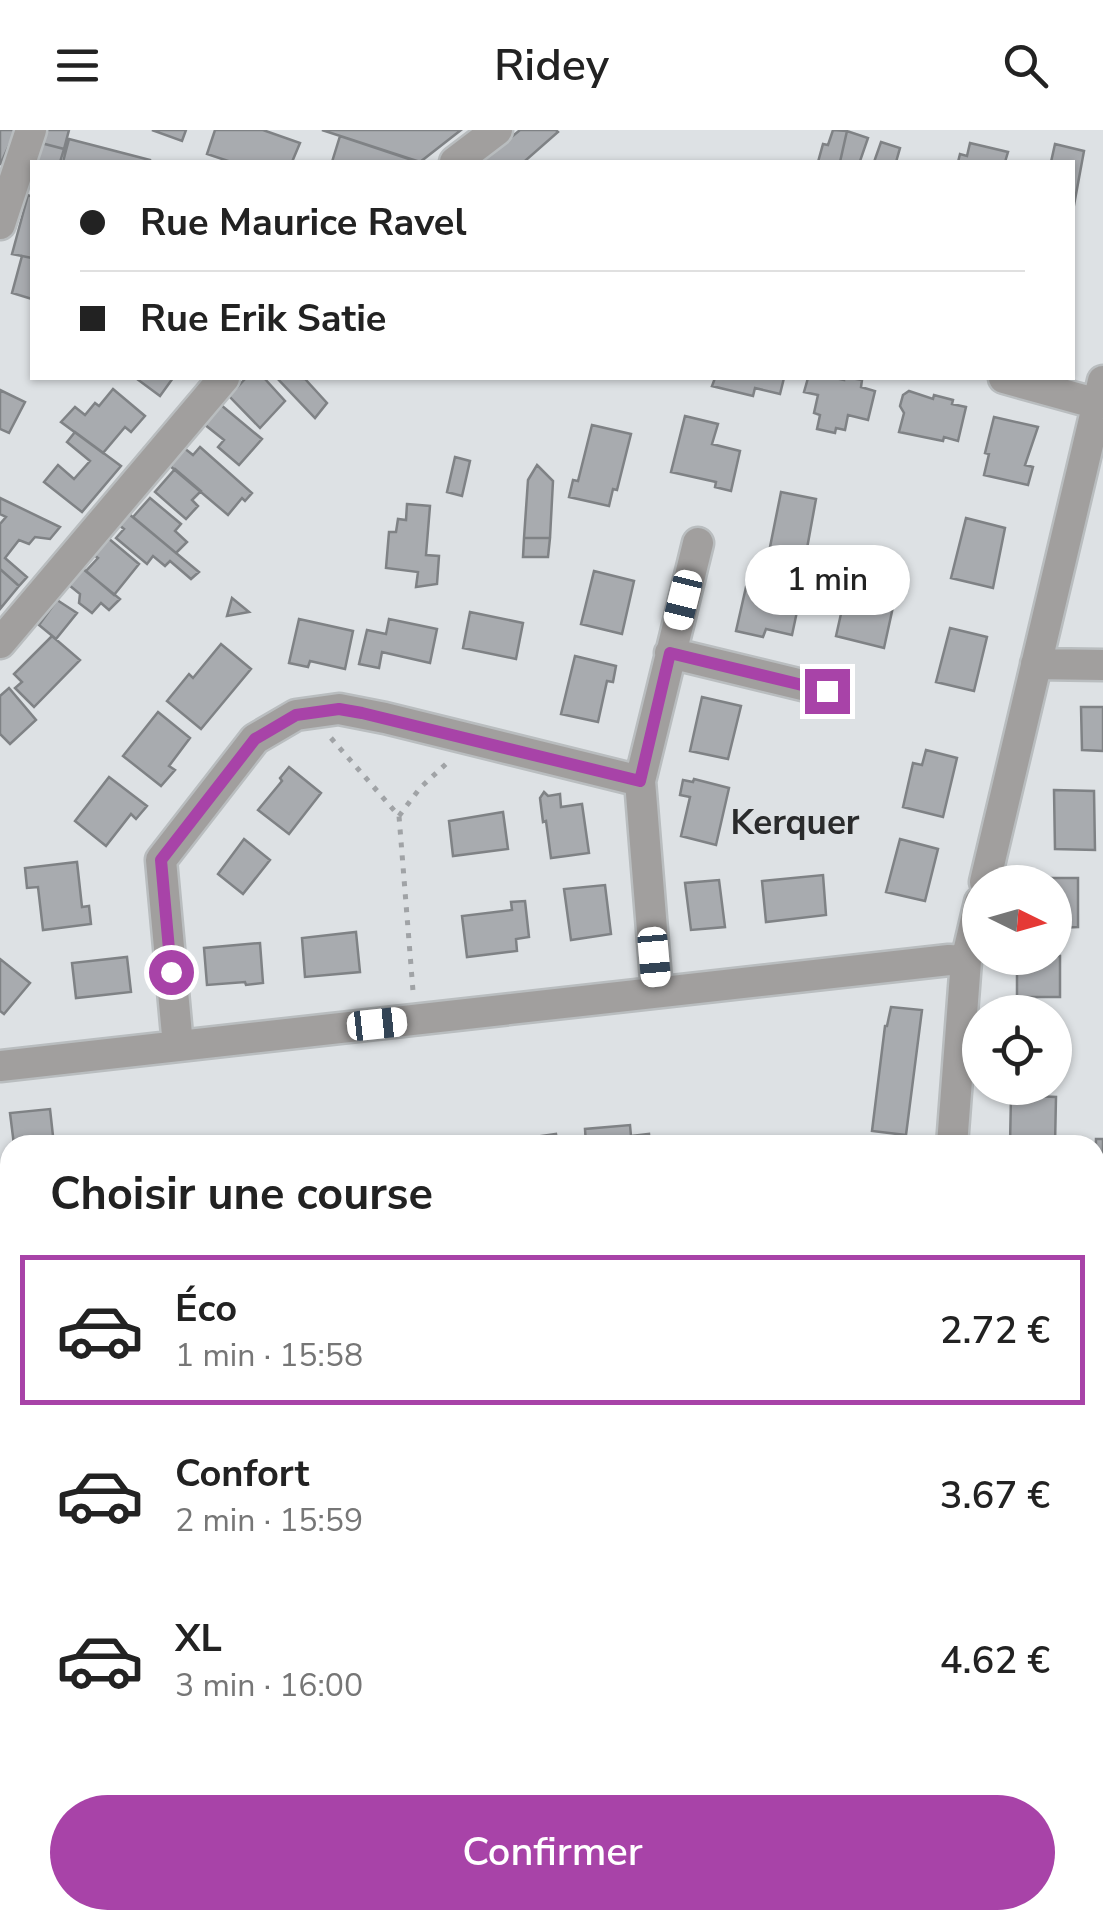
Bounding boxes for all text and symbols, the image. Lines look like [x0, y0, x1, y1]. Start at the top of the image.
text: Ridey [494, 35, 609, 96]
icon: menu [50, 38, 105, 93]
icon: search [998, 38, 1053, 93]
text: Rue Maurice Ravel [140, 197, 467, 248]
text: Rue Erik Satie [140, 293, 386, 344]
callout: 1 min [744, 546, 910, 616]
text: 1 min [787, 558, 868, 601]
car [661, 567, 705, 633]
route end [805, 669, 850, 714]
district label: Kerquer [730, 799, 860, 846]
north arrow [962, 865, 1072, 975]
map controls [962, 865, 1072, 1105]
car [636, 926, 672, 988]
route start [149, 950, 194, 995]
button: locate [962, 995, 1072, 1105]
car [346, 1006, 408, 1042]
text: Choisir une course [50, 1164, 433, 1225]
text: Éco [175, 1283, 237, 1334]
icon: car [55, 1285, 145, 1375]
text: 2.72 € [940, 1305, 1050, 1356]
text: 1 min · 15:58 [175, 1334, 363, 1377]
text: Confort [175, 1448, 309, 1499]
icon: car [55, 1450, 145, 1540]
text: 3.67 € [940, 1470, 1050, 1521]
text: 2 min · 15:59 [175, 1499, 363, 1542]
text: XL [175, 1613, 222, 1664]
icon: car [55, 1615, 145, 1705]
text: 4.62 € [940, 1635, 1050, 1686]
text: 3 min · 16:00 [175, 1664, 363, 1707]
button: Confirmer [50, 1795, 1055, 1910]

